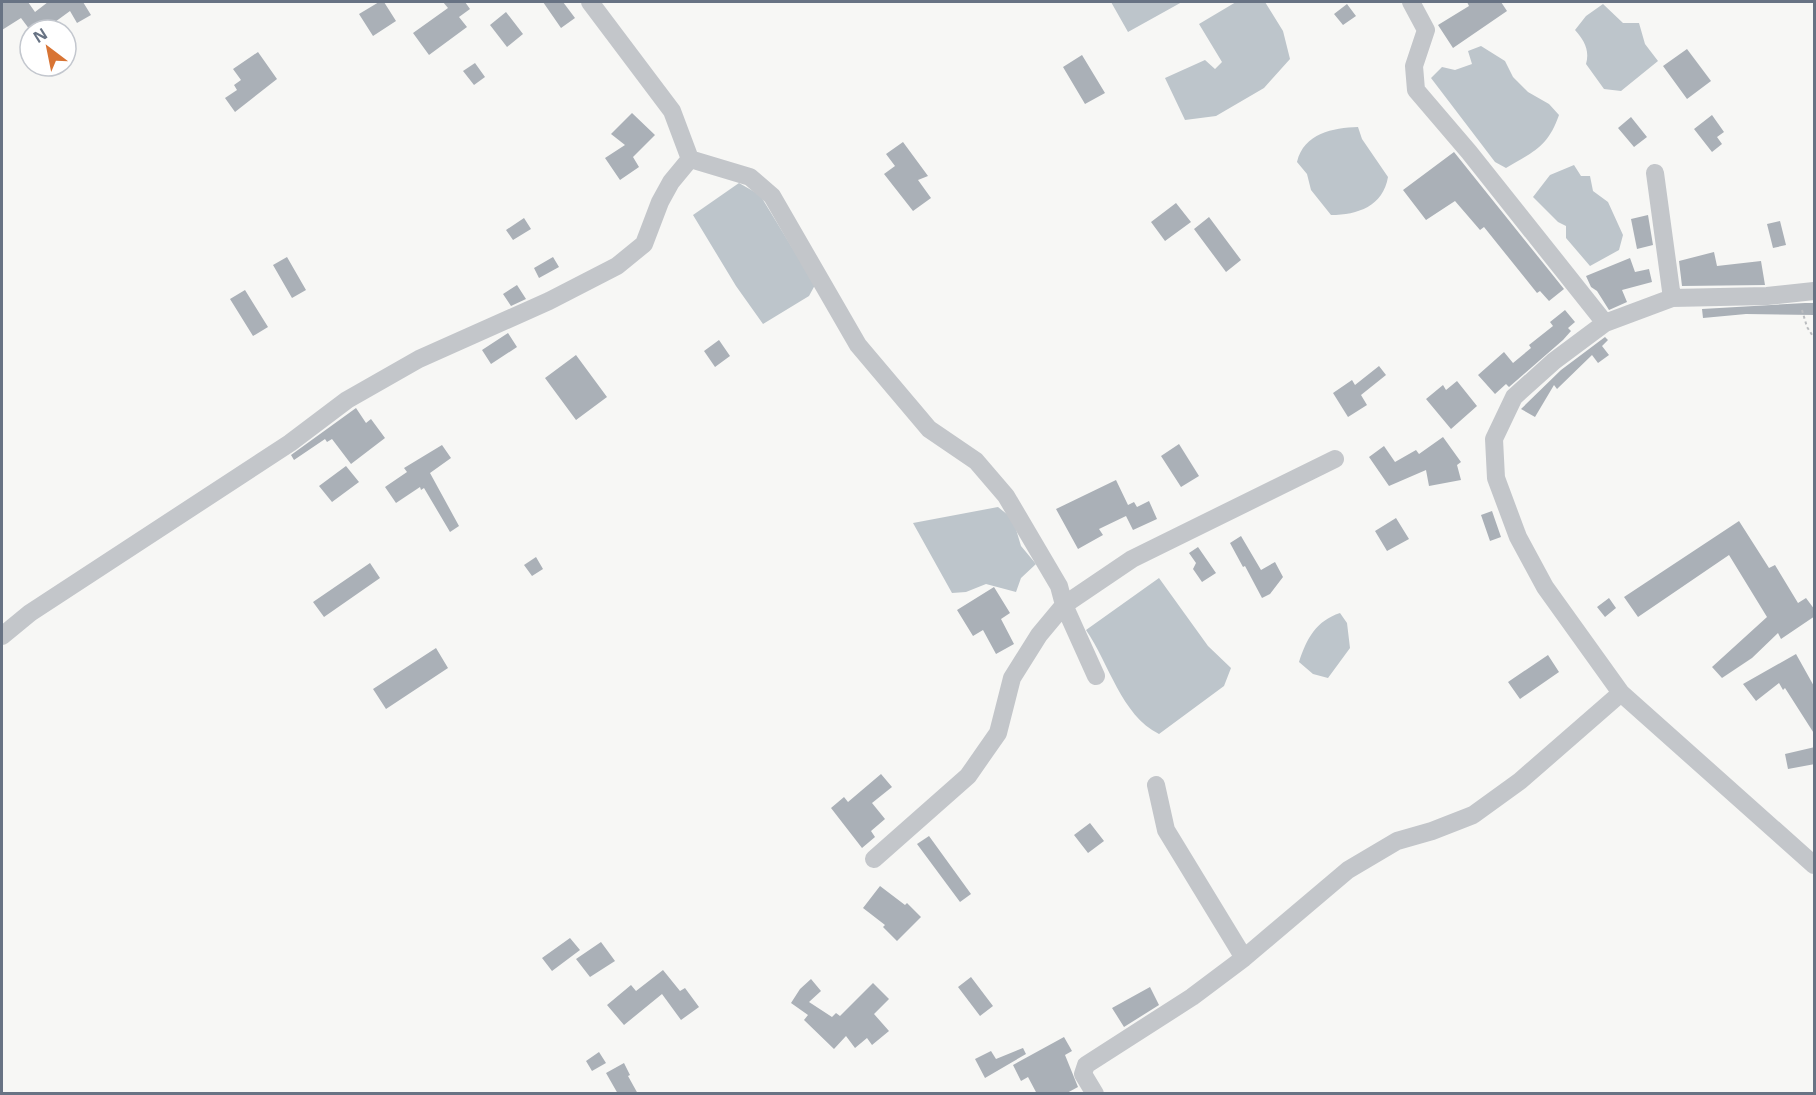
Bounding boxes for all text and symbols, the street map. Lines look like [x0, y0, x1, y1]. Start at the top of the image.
north arrow [18, 18, 78, 78]
text: N [29, 23, 51, 48]

